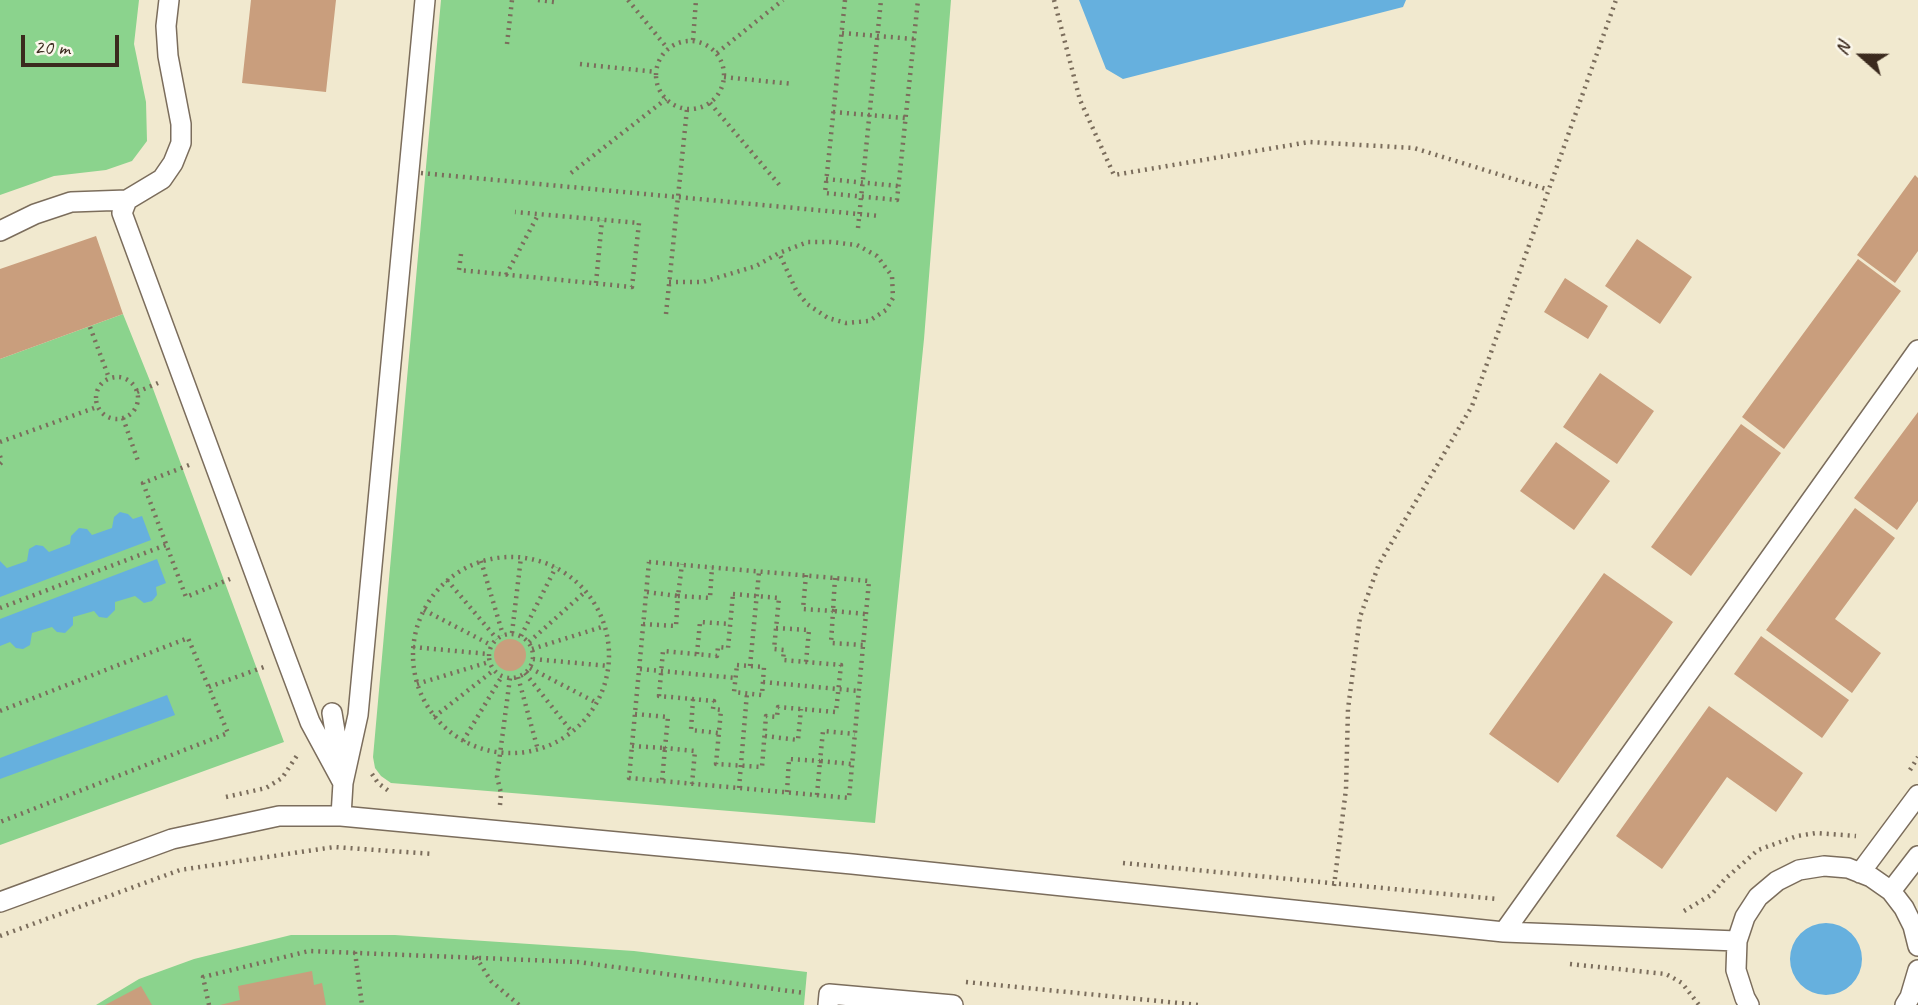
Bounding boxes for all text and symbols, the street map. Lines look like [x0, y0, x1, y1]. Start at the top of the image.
scale bar [24, 21, 122, 65]
north arrow [1827, 21, 1897, 91]
text: 20 m [34, 34, 70, 60]
text: N [1829, 39, 1856, 58]

